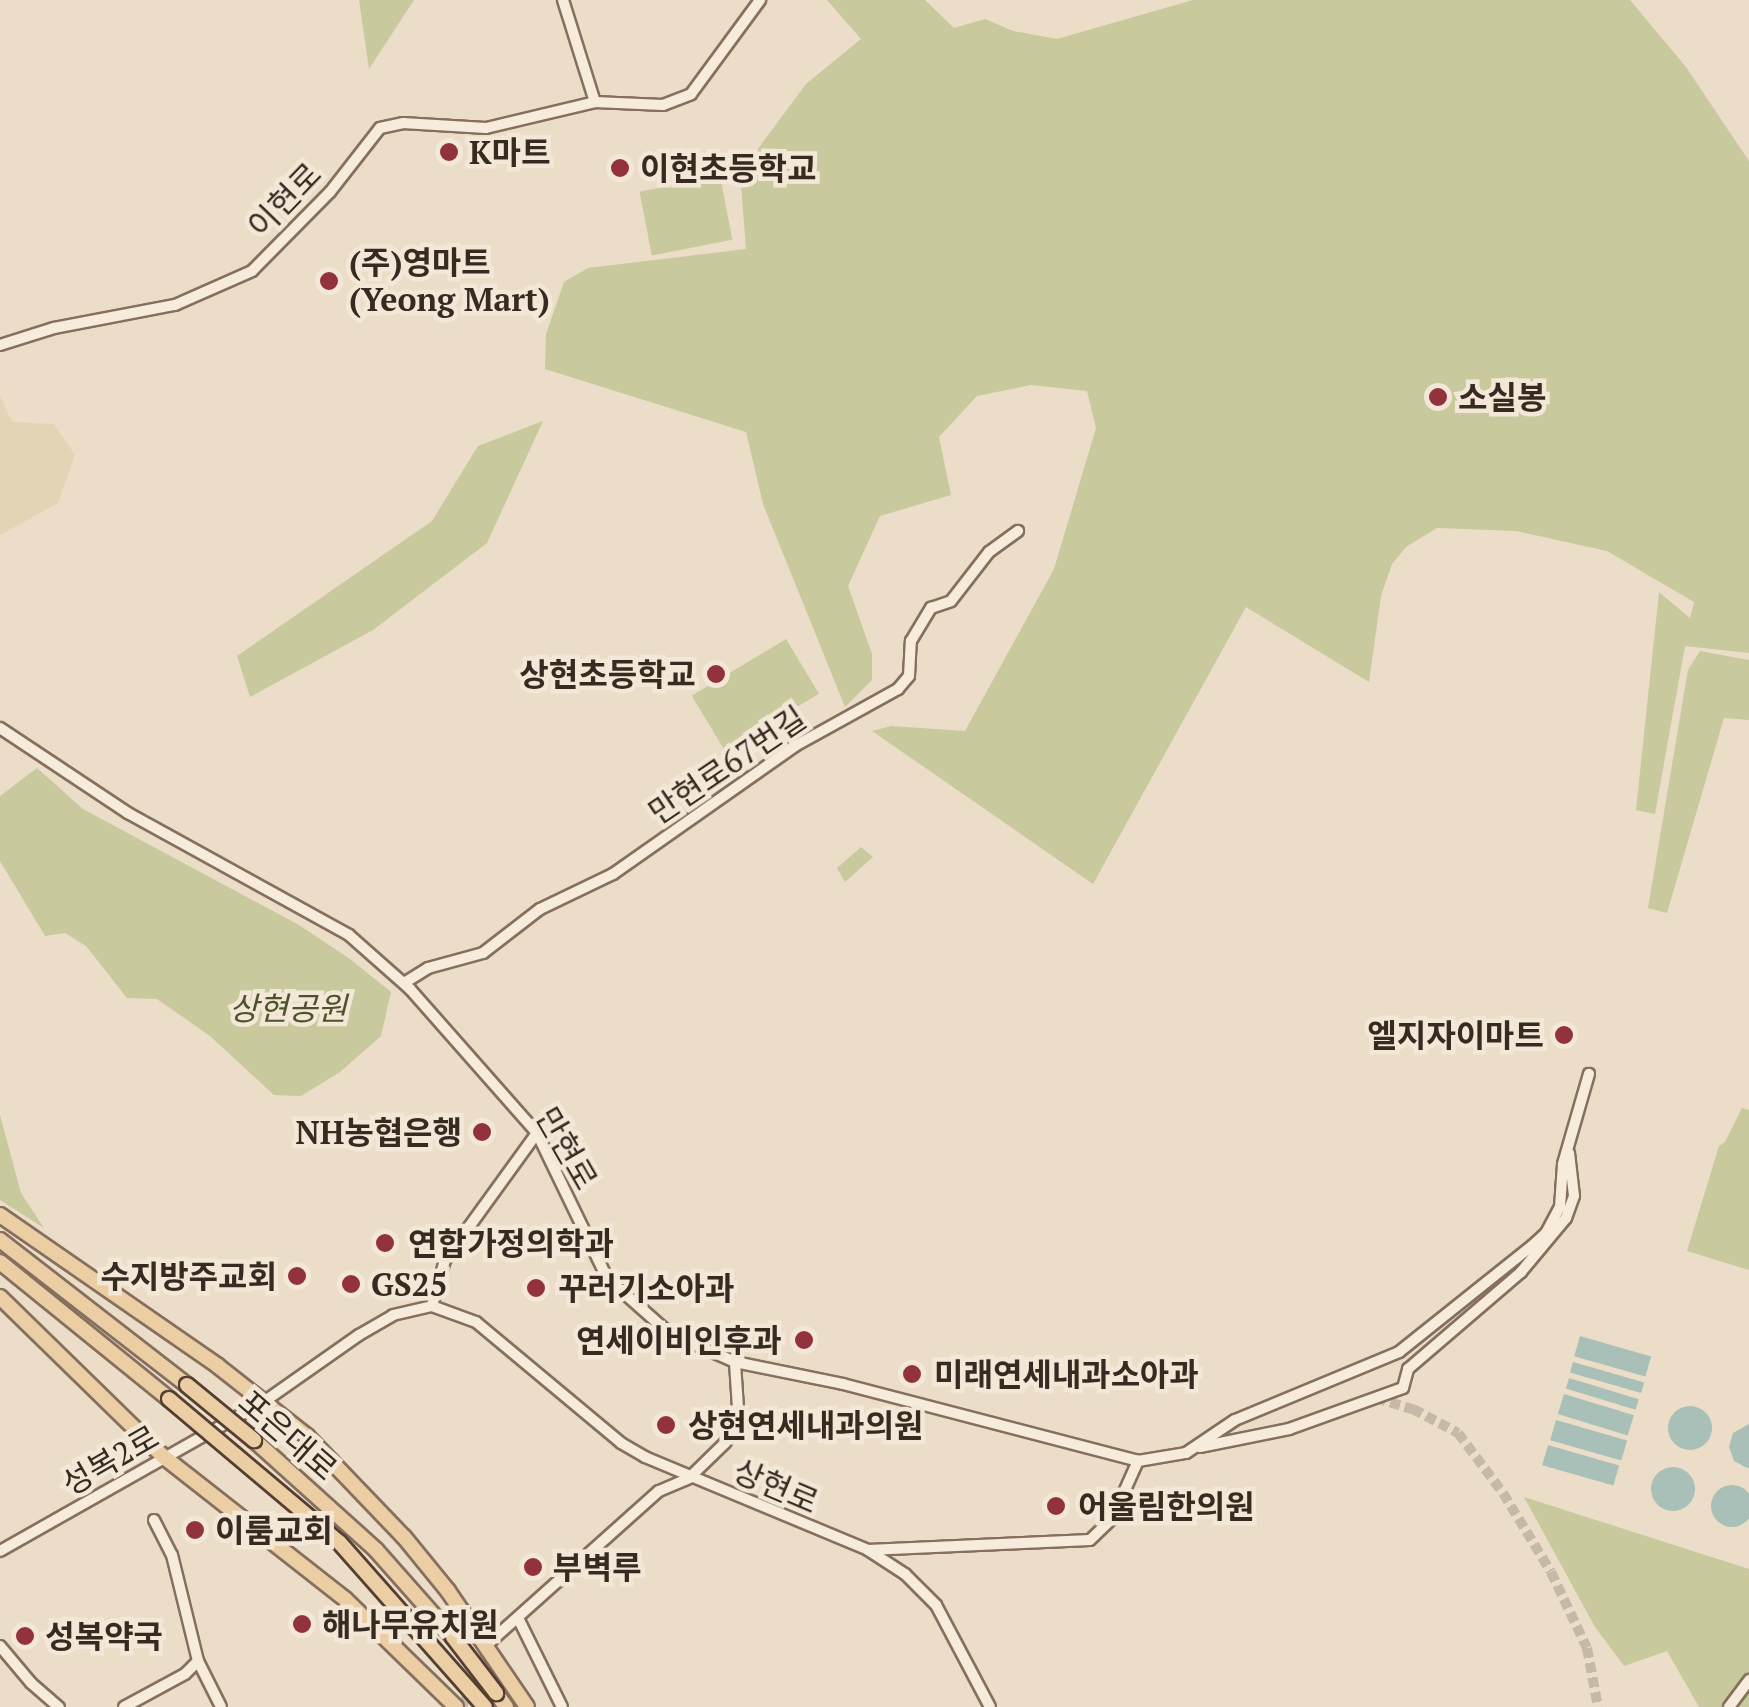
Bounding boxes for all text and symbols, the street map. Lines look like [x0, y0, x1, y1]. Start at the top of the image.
place label: K마트 [469, 133, 551, 171]
marker: K마트 [438, 141, 460, 163]
place label: 이현초등학교 [640, 149, 817, 187]
street label: 이현로 [240, 155, 328, 245]
marker: 이현초등학교 [609, 157, 631, 179]
place label: (주)영마트 (Yeong Mart) [349, 244, 550, 319]
marker: (주)영마트 (Yeong Mart) [318, 270, 340, 292]
place label: 소실봉 [1458, 378, 1546, 416]
marker: 소실봉 [1427, 386, 1449, 408]
place label: 상현초등학교 [519, 655, 696, 693]
marker: 상현초등학교 [705, 663, 727, 685]
street label: 만현로67번길 [641, 698, 813, 832]
park label: 상현공원 [229, 989, 347, 1027]
place label: 엘지자이마트 [1367, 1016, 1544, 1054]
marker: 엘지자이마트 [1553, 1024, 1575, 1046]
street label: 만현로 [528, 1100, 606, 1196]
place label: NH농협은행 [295, 1113, 462, 1151]
marker: NH농협은행 [471, 1121, 493, 1143]
place label: 연합가정의학과 [408, 1224, 614, 1262]
marker: 연합가정의학과 [372, 1230, 398, 1256]
place label: 수지방주교회 [100, 1257, 277, 1295]
marker: 수지방주교회 [286, 1265, 308, 1287]
place label: GS25 [371, 1265, 448, 1303]
place label: 꾸러기소아과 [558, 1269, 735, 1307]
marker: GS25 [340, 1273, 362, 1295]
marker: 꾸러기소아과 [523, 1275, 549, 1301]
place label: 연세이비인후과 [576, 1321, 782, 1359]
marker: 연세이비인후과 [791, 1327, 817, 1353]
place label: 미래연세내과소아과 [934, 1355, 1199, 1393]
marker: 미래연세내과소아과 [899, 1361, 925, 1387]
street label: 포은대로 [231, 1382, 345, 1488]
place label: 상현연세내과의원 [688, 1406, 924, 1444]
marker: 상현연세내과의원 [653, 1412, 679, 1438]
street label: 성복2로 [55, 1417, 165, 1503]
street label: 상현로 [728, 1451, 824, 1521]
place label: 어울림한의원 [1078, 1487, 1255, 1525]
marker: 어울림한의원 [1043, 1493, 1069, 1519]
place label: 이룸교회 [215, 1511, 333, 1549]
marker: 이룸교회 [184, 1519, 206, 1541]
place label: 부벽루 [553, 1548, 641, 1586]
marker: 부벽루 [522, 1556, 544, 1578]
place label: 해나무유치원 [322, 1605, 499, 1643]
marker: 해나무유치원 [291, 1613, 313, 1635]
place label: 성복약국 [45, 1617, 163, 1655]
marker: 성복약국 [14, 1625, 36, 1647]

